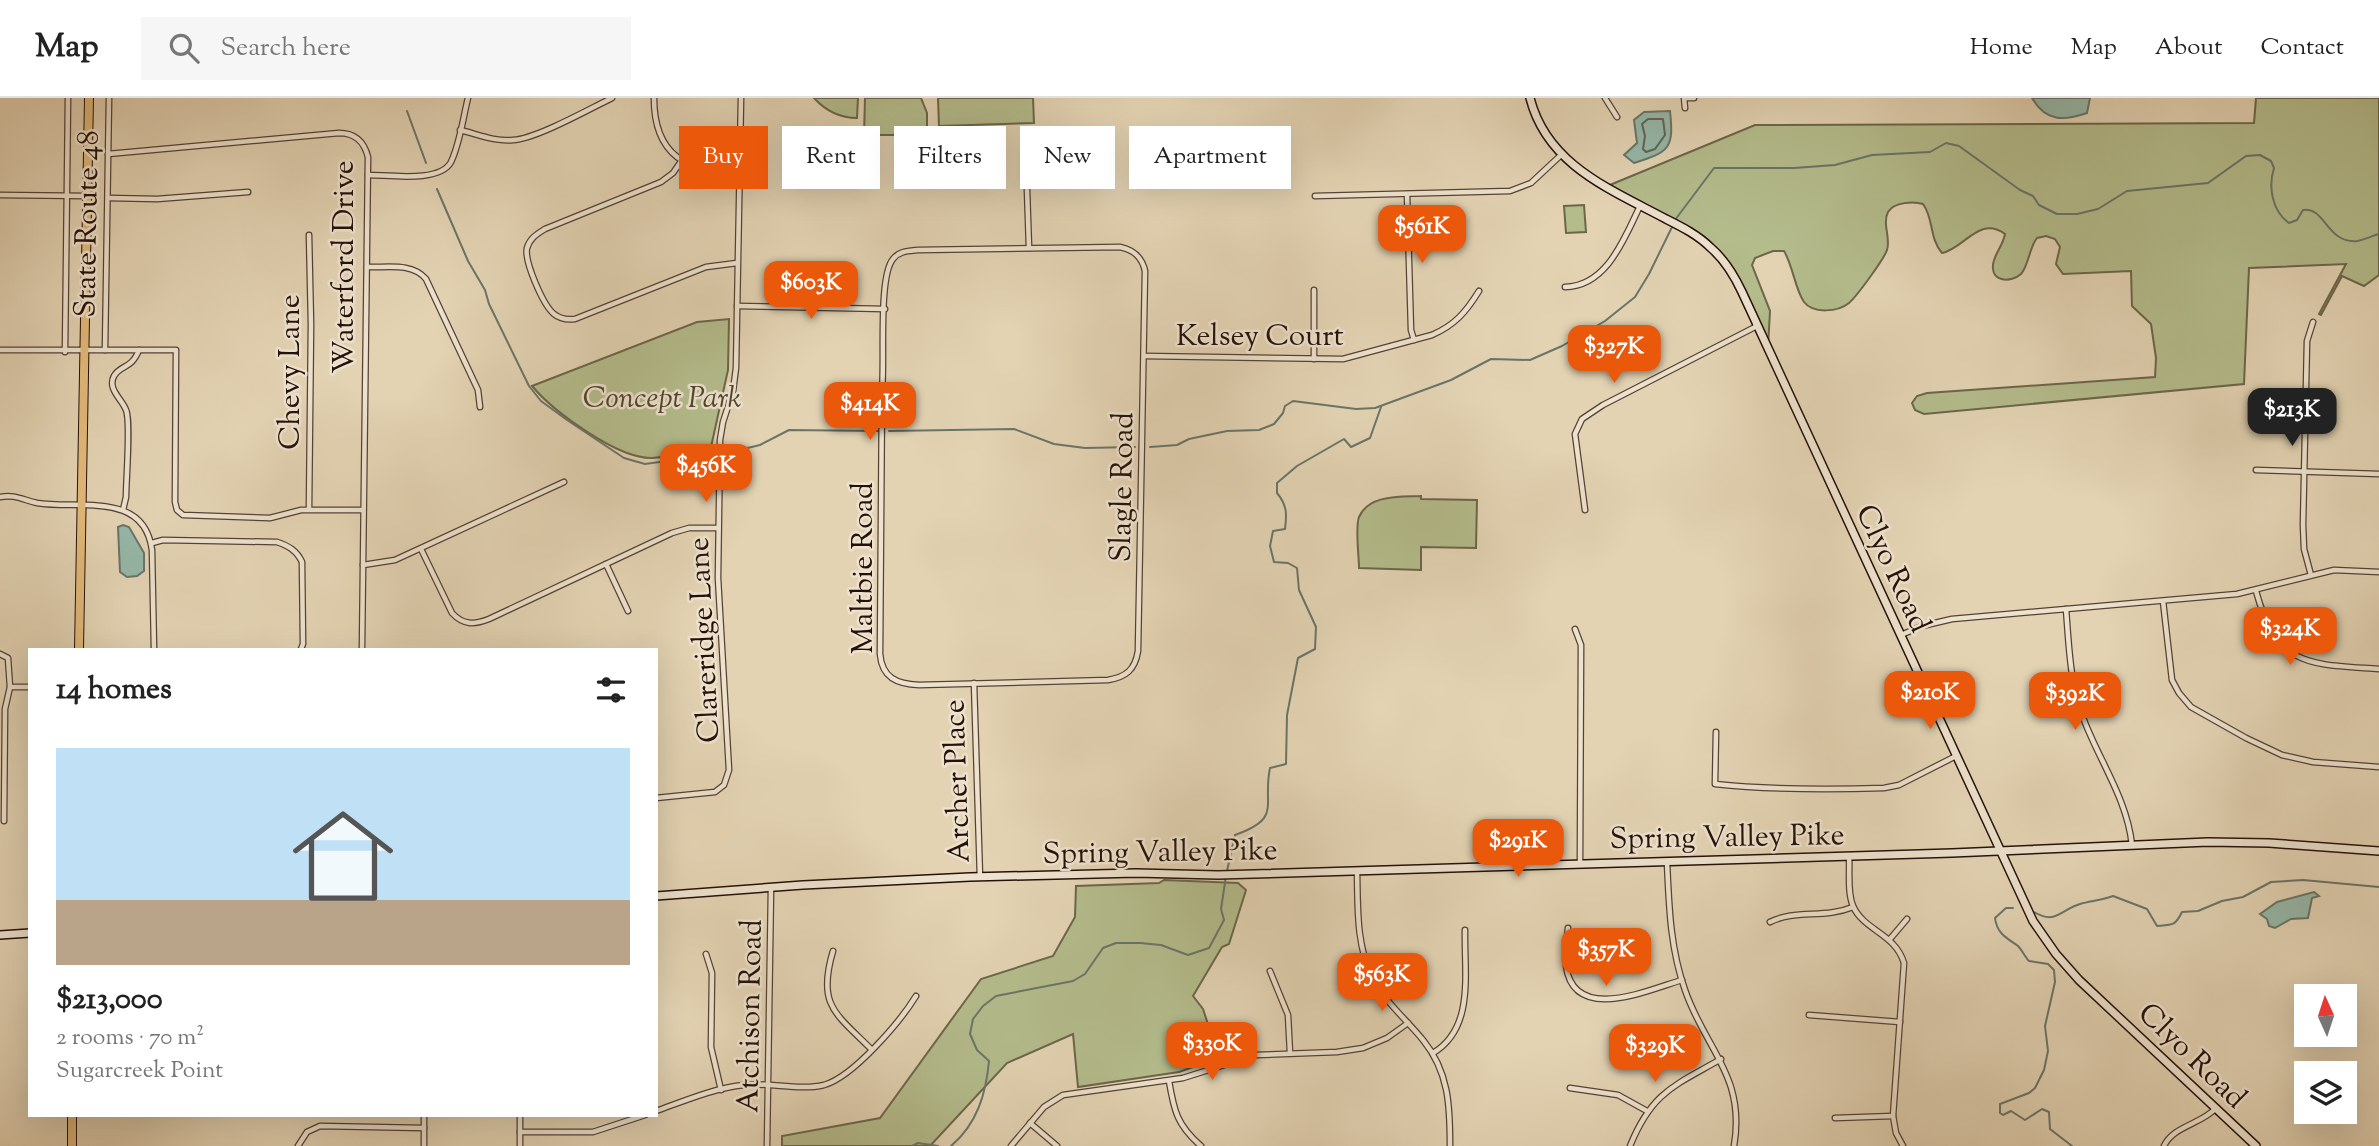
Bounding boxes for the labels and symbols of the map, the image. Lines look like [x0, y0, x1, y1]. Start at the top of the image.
street label: State Route 48 [65, 130, 112, 318]
street label: Waterford Drive [324, 160, 367, 374]
pin: $561K [1373, 206, 1471, 265]
pin: $603K [762, 262, 860, 321]
street label: Chevy Lane [270, 294, 313, 450]
street label: Kelsey Court [1176, 316, 1344, 359]
pin: $327K [1565, 326, 1663, 385]
park label: Concept Park [583, 378, 741, 421]
pin: $414K [821, 382, 919, 442]
pin: $213K [2243, 388, 2341, 448]
street label: Slagle Road [1101, 412, 1146, 563]
pin: $456K [657, 444, 755, 504]
street label: Maltbie Road [843, 482, 886, 654]
street label: Clyo Road [1843, 498, 1940, 640]
street label: Clareridge Lane [679, 536, 732, 744]
pin: $324K [2241, 608, 2339, 667]
pin: $210K [1881, 672, 1979, 731]
pin: $392K [2026, 672, 2124, 732]
street label: Archer Place [934, 698, 983, 863]
street label: Spring Valley Pike [1609, 815, 1845, 862]
pin: $291K [1469, 820, 1567, 879]
street label: Spring Valley Pike [1042, 830, 1278, 877]
street label: Atchison Road [728, 919, 775, 1113]
pin: $357K [1557, 928, 1655, 988]
pin: $563K [1333, 954, 1431, 1013]
north arrow [2294, 984, 2357, 1046]
street label: Clyo Road [2127, 994, 2255, 1120]
pin: $330K [1163, 1023, 1261, 1082]
pin: $329K [1606, 1024, 1704, 1084]

